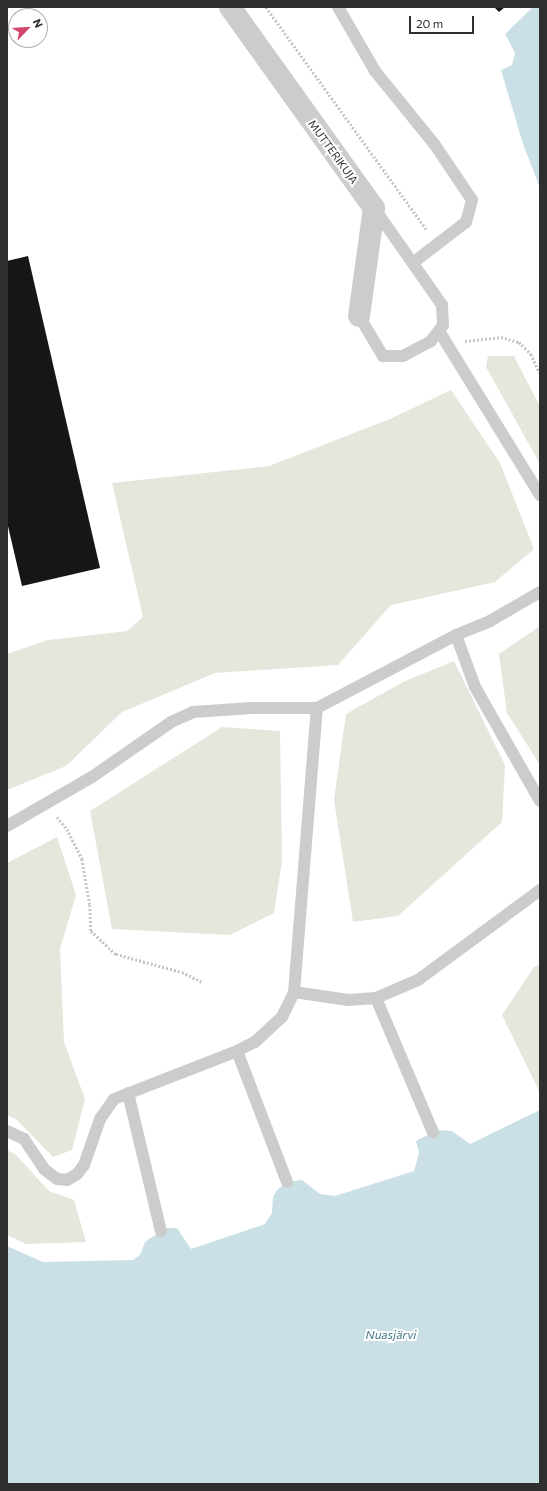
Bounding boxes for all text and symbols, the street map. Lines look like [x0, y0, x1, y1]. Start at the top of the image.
north arrow [8, 8, 48, 48]
scale bar [411, 8, 476, 34]
text: 20 m [416, 16, 443, 30]
text: N [31, 17, 46, 30]
street label: MUTTERIKUJA [305, 117, 361, 187]
water label: Nuasjärvi [366, 1328, 416, 1342]

